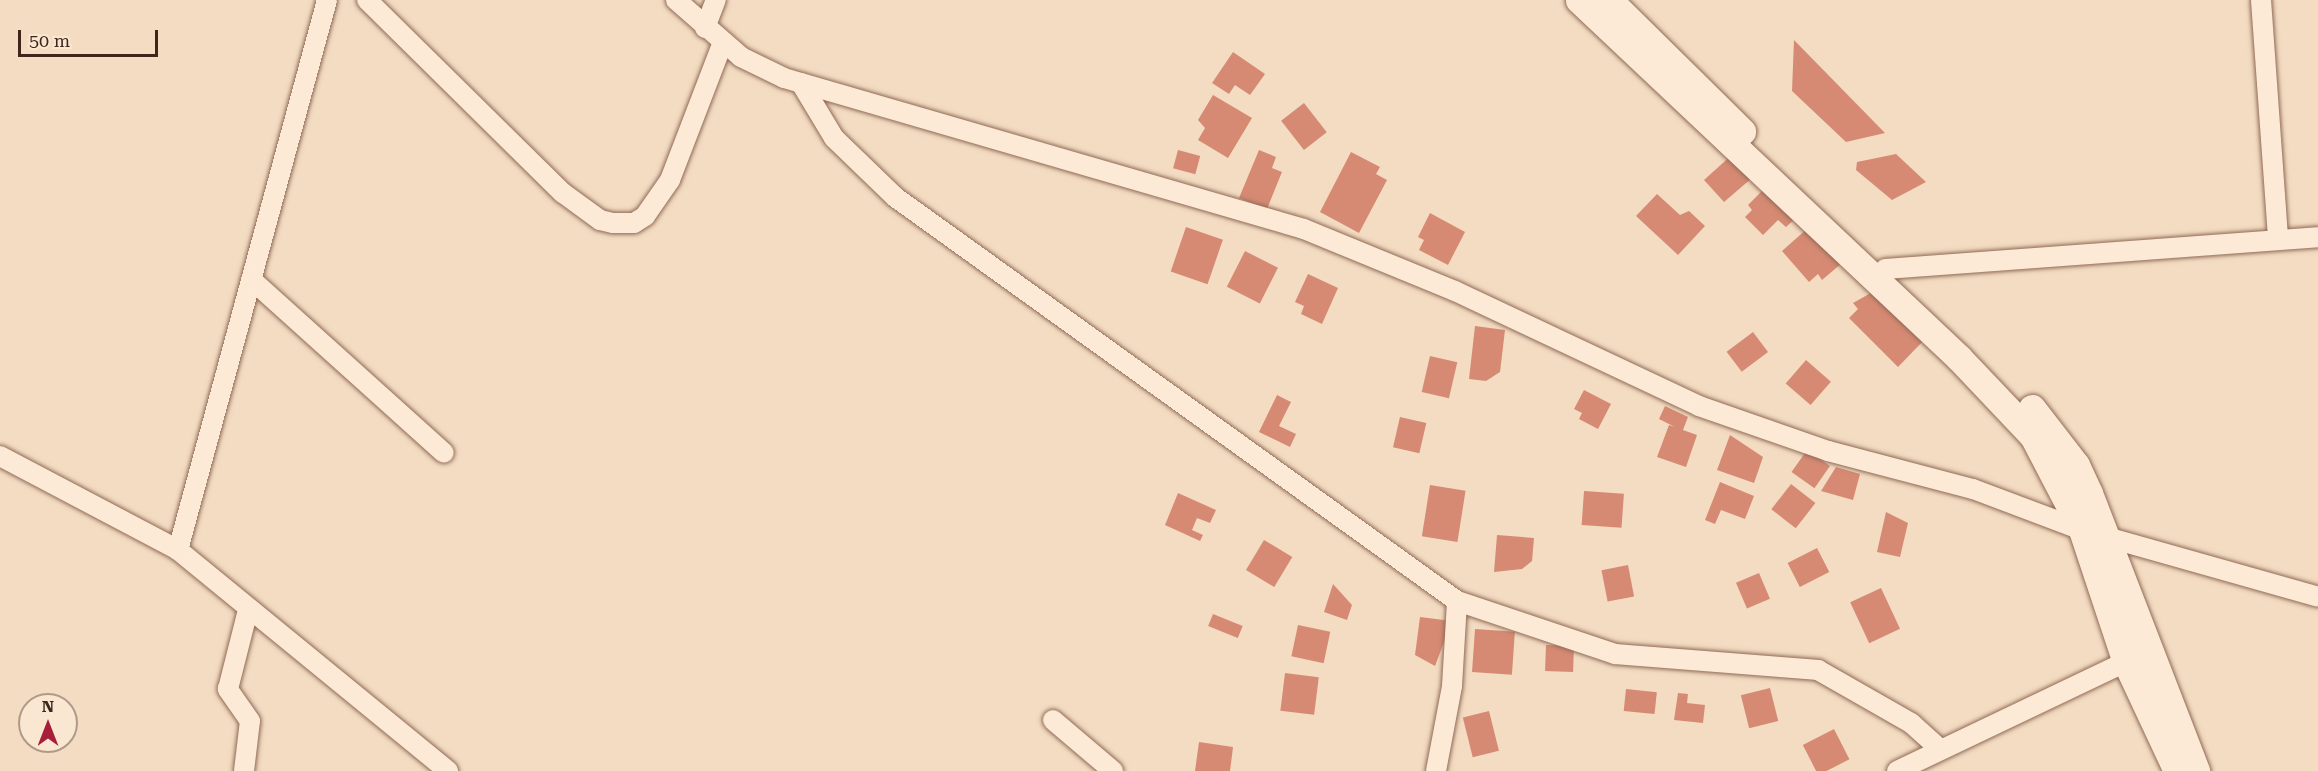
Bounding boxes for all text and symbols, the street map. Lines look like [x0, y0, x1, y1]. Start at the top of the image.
scale bar [21, 18, 160, 56]
text: 50 m [29, 30, 70, 51]
north arrow [18, 693, 78, 753]
text: N [42, 697, 54, 716]

